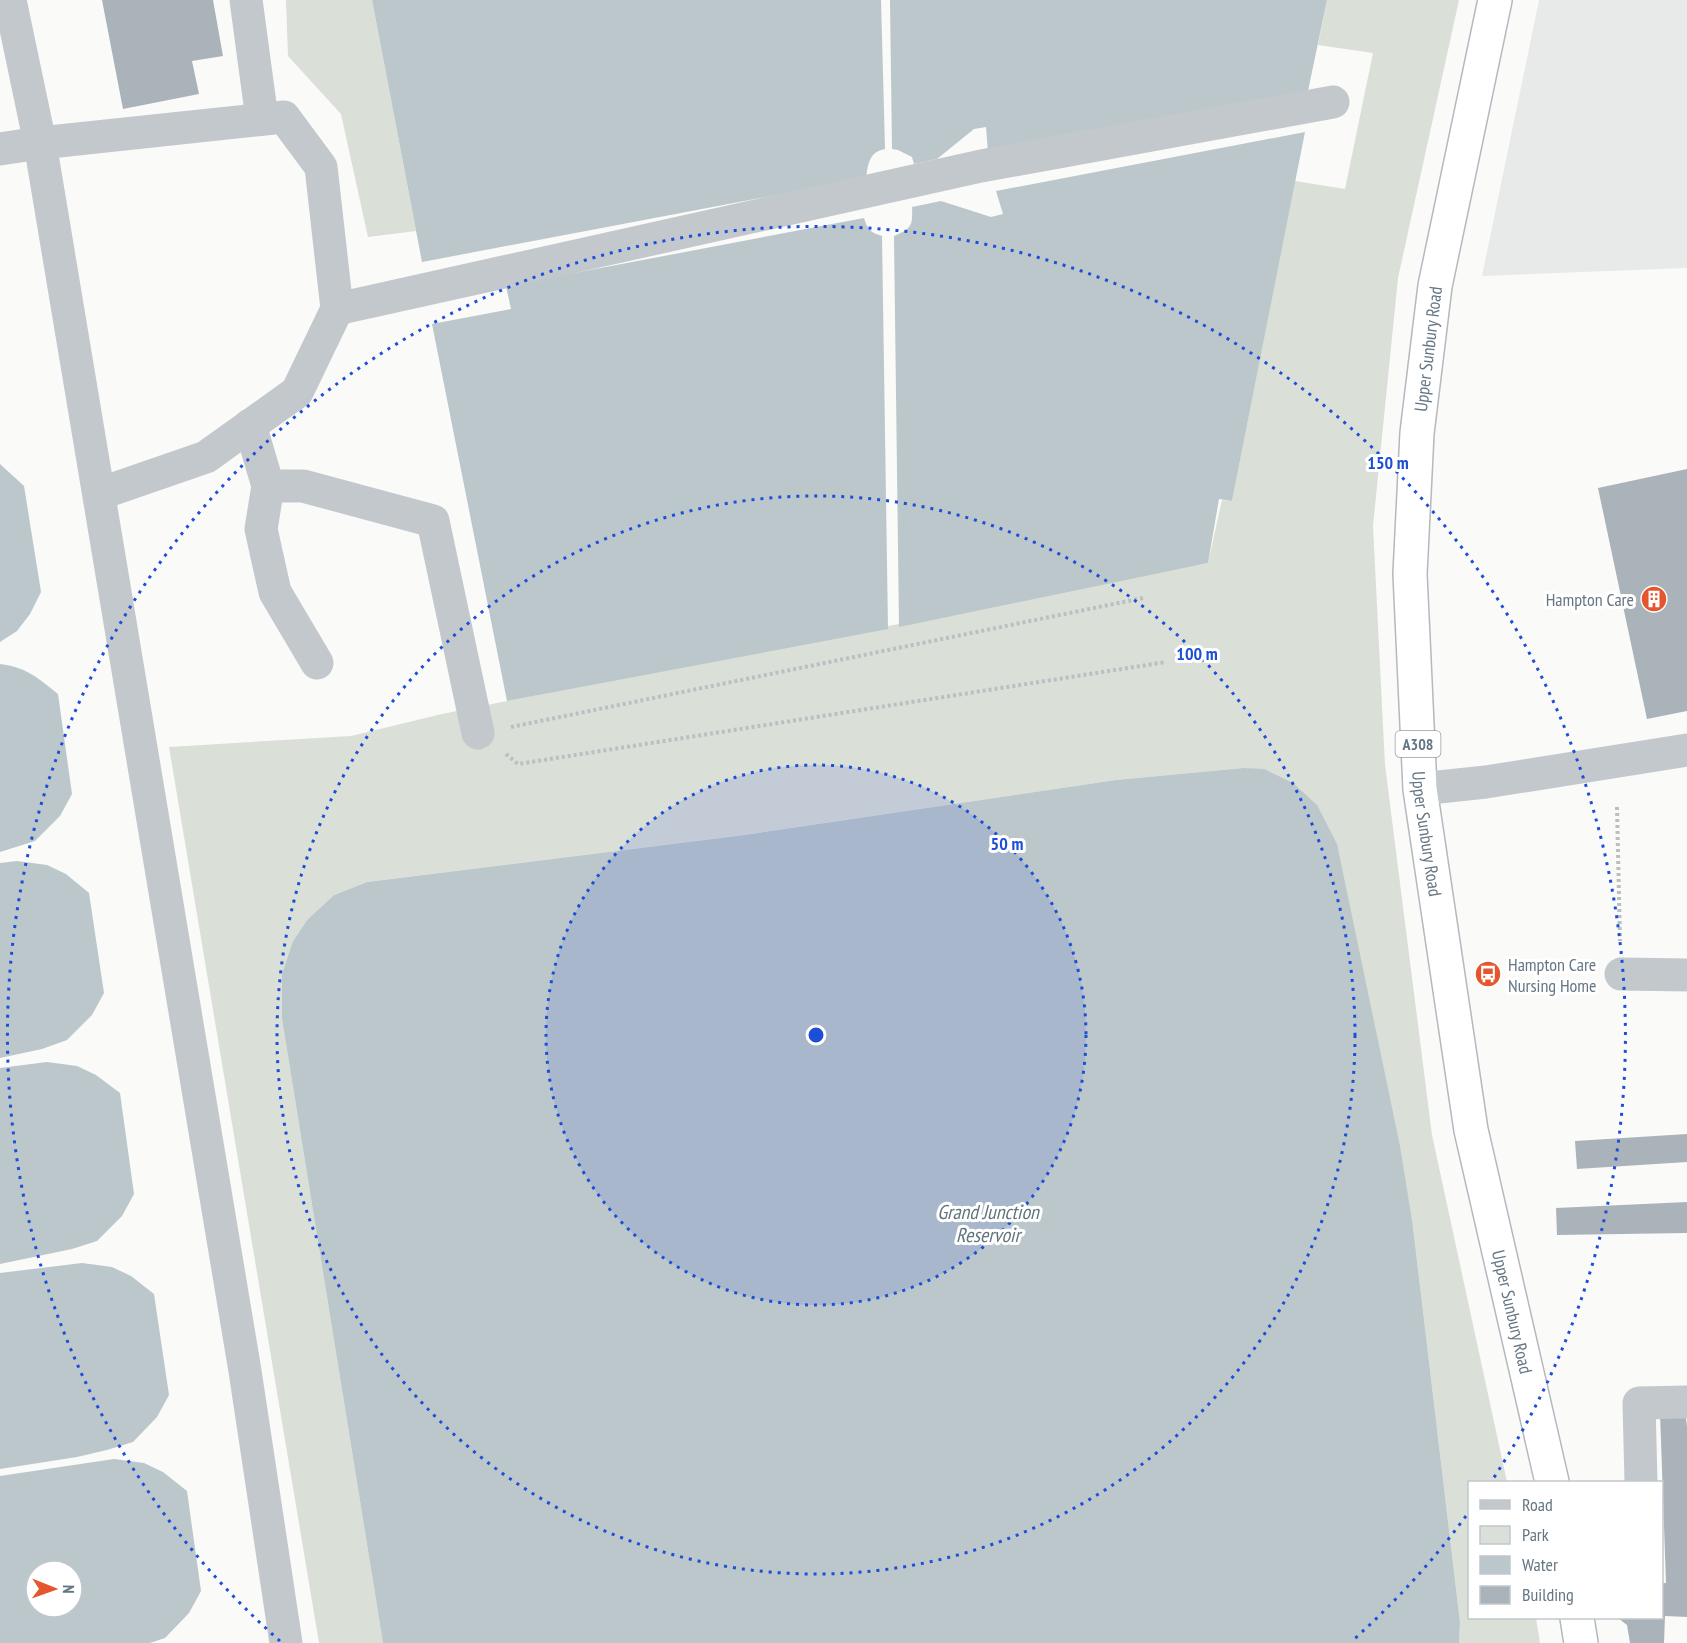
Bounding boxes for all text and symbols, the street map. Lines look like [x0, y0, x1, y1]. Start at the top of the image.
street label: Upper Sunbury Road [1409, 285, 1447, 413]
text: 150 m [1367, 451, 1409, 474]
building icon: Hampton Care [1639, 584, 1669, 614]
place label: Hampton Care [1546, 588, 1634, 611]
text: 100 m [1176, 642, 1218, 665]
road number: A308 [1396, 731, 1440, 757]
street label: Upper Sunbury Road [1408, 771, 1447, 898]
text: 50 m [991, 832, 1023, 855]
place label: Hampton Care Nursing Home [1508, 953, 1597, 997]
bus stop icon: Hampton Care Nursing Home [1473, 959, 1503, 989]
centre of rings [806, 1025, 826, 1045]
water label: Grand Junction Reservoir [937, 1199, 1040, 1248]
street label: Upper Sunbury Road [1487, 1248, 1538, 1376]
legend [1468, 1481, 1663, 1619]
text: Road [1522, 1493, 1553, 1516]
text: Park [1522, 1523, 1549, 1546]
text: Water [1522, 1553, 1558, 1576]
north arrow [24, 1559, 84, 1619]
text: Building [1522, 1583, 1574, 1606]
text: N [59, 1585, 79, 1594]

